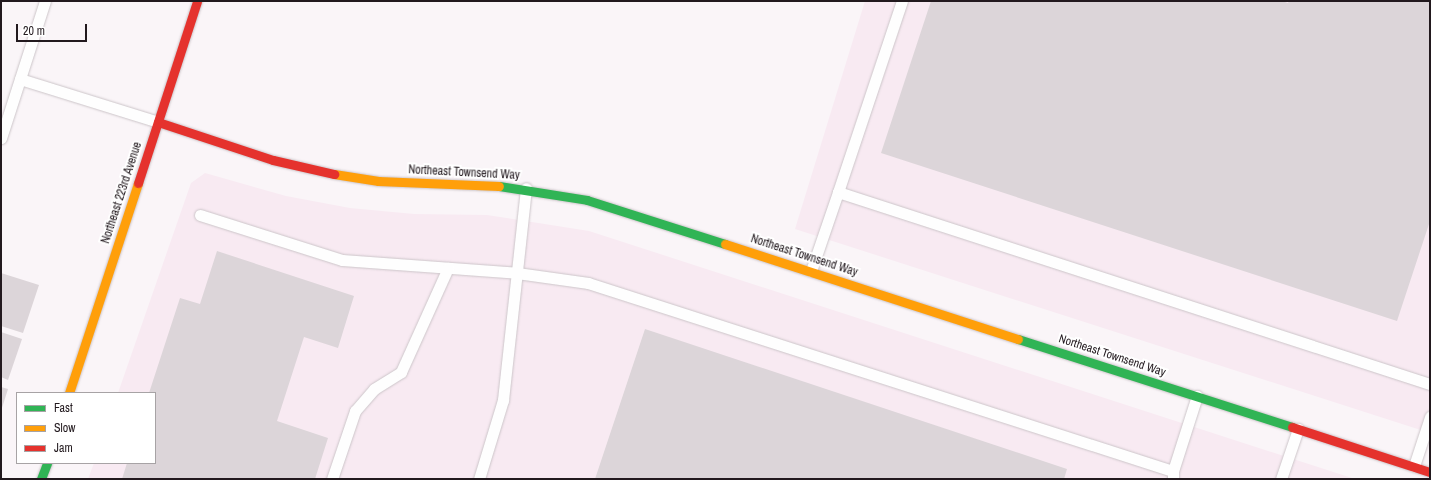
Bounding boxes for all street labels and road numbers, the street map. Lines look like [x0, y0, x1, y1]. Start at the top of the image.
street label: Northeast 223rd Avenue [99, 140, 145, 246]
street label: Northeast Townsend Way [408, 163, 520, 183]
street label: Northeast Townsend Way [749, 232, 859, 280]
street label: Northeast Townsend Way [1057, 332, 1167, 380]

